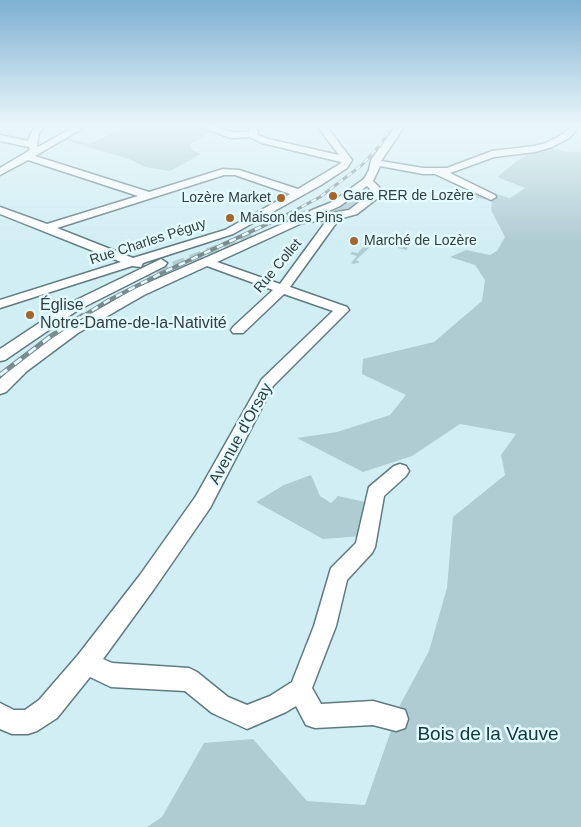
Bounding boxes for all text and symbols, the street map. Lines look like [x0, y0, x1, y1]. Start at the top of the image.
place label: Gare RER de Lozère [343, 188, 474, 204]
place label: Lozère Market [182, 190, 271, 206]
marker: Gare RER de Lozère [327, 190, 339, 202]
marker: Lozère Market [275, 192, 287, 204]
place label: Maison des Pins [240, 210, 343, 226]
marker: Maison des Pins [224, 212, 236, 224]
street label: Rue Charles Péguy [88, 215, 208, 269]
place label: Marché de Lozère [364, 233, 477, 249]
marker: Marché de Lozère [348, 235, 360, 247]
street label: Rue Collet [251, 236, 305, 296]
place label: Église Notre-Dame-de-la-Nativité [40, 296, 227, 334]
marker: Église Notre-Dame-de-la-Nativité [24, 309, 36, 321]
street label: Avenue d'Orsay [205, 380, 277, 488]
park label: Bois de la Vauve [417, 724, 559, 746]

